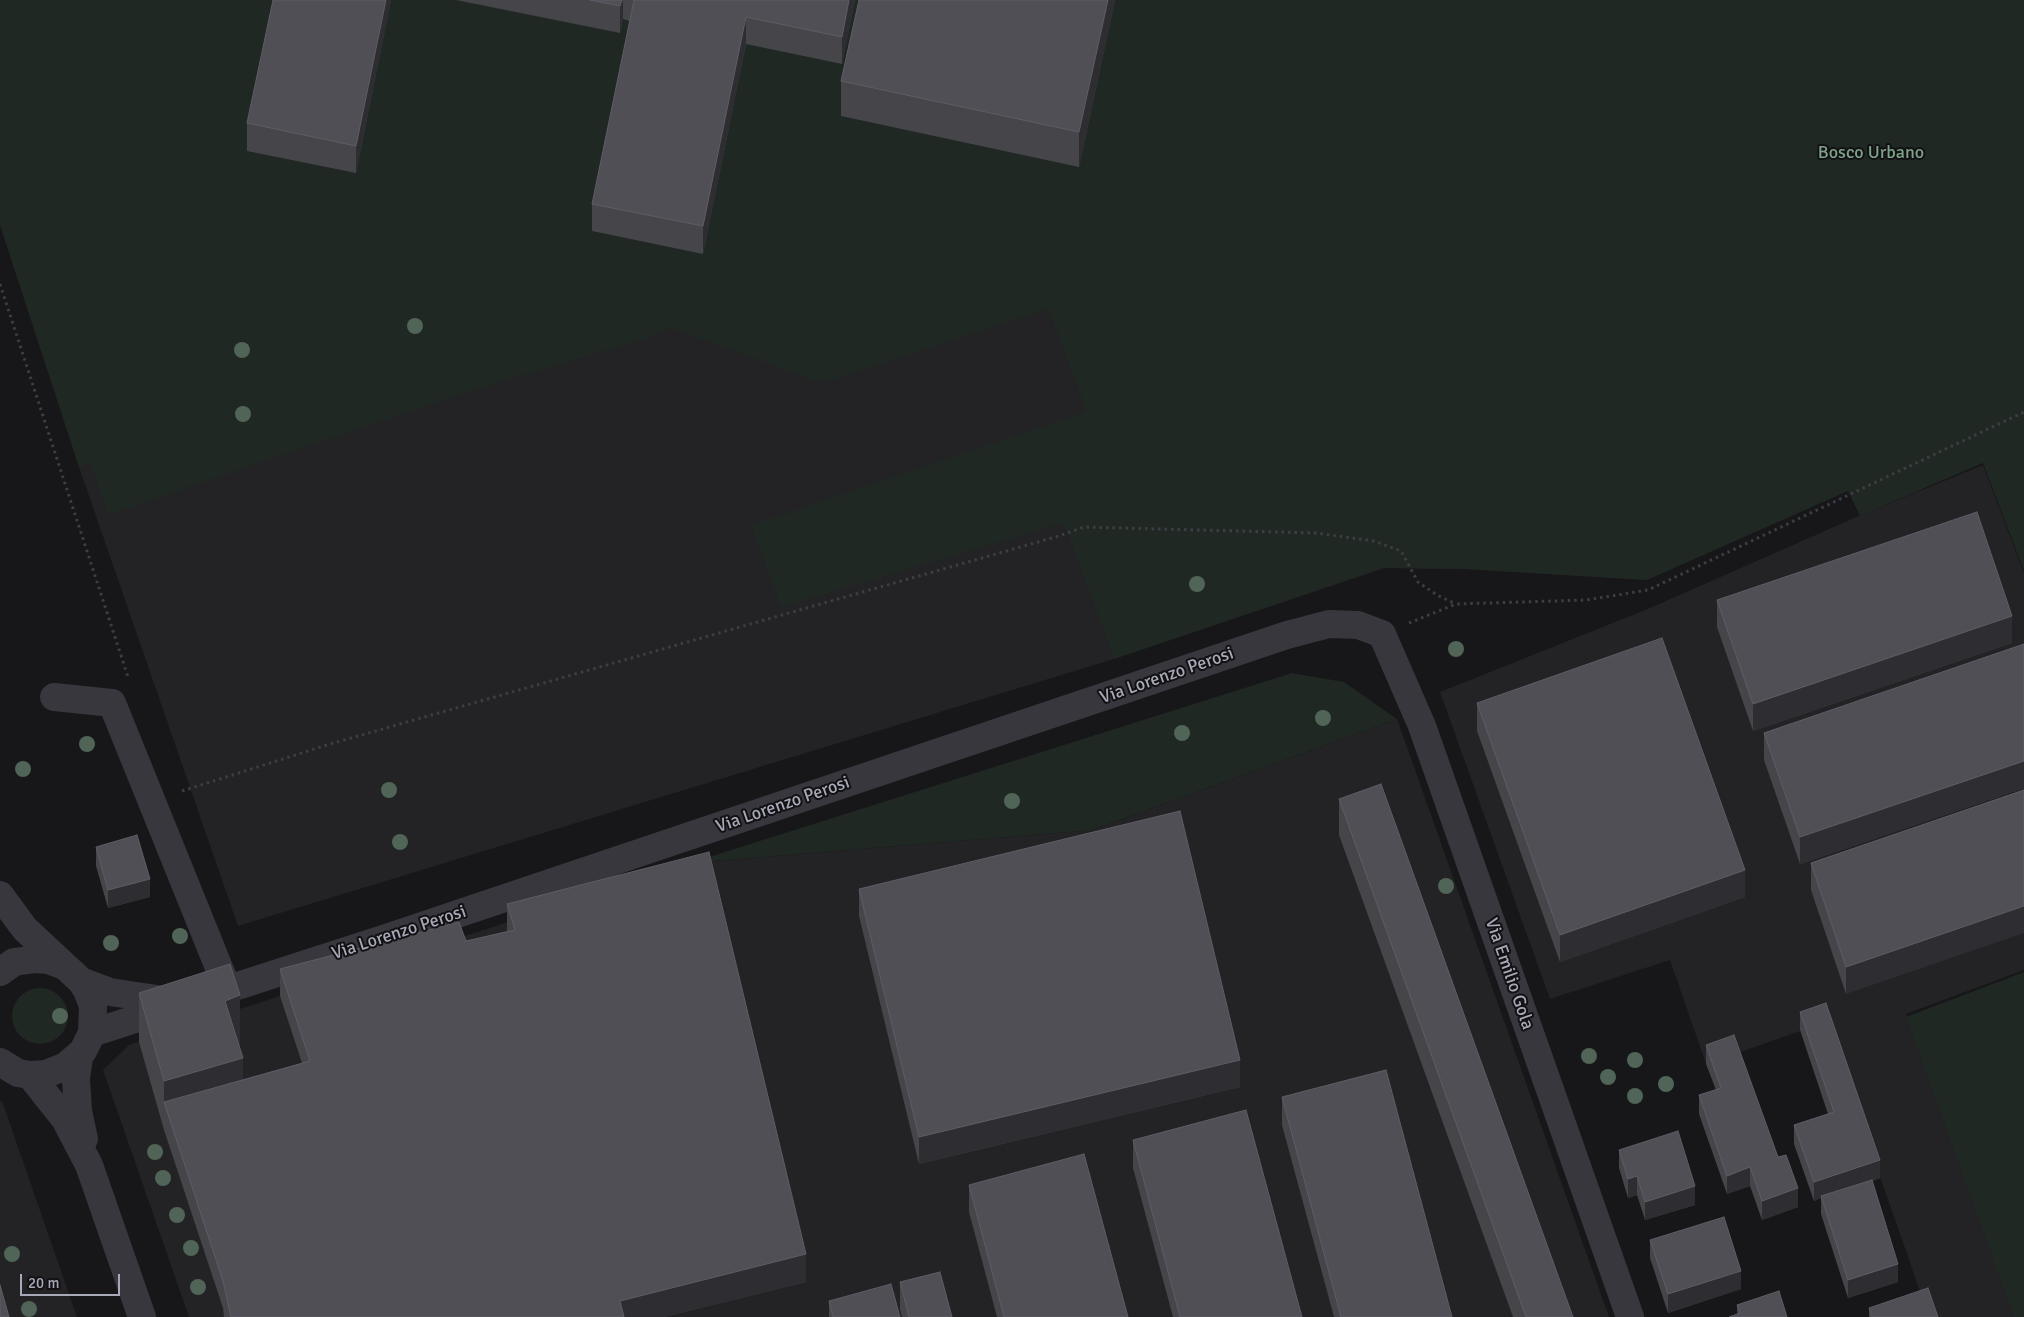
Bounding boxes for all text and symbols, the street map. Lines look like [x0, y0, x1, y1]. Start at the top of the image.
park label: Bosco Urbano [1818, 142, 1924, 164]
street label: Via Lorenzo Perosi [1097, 643, 1237, 709]
street label: Via Lorenzo Perosi [713, 772, 853, 838]
street label: Via Lorenzo Perosi [329, 901, 469, 965]
street label: Via Emilio Gola [1480, 915, 1538, 1033]
scale bar [22, 1264, 122, 1296]
text: 20 m [28, 1274, 59, 1292]

